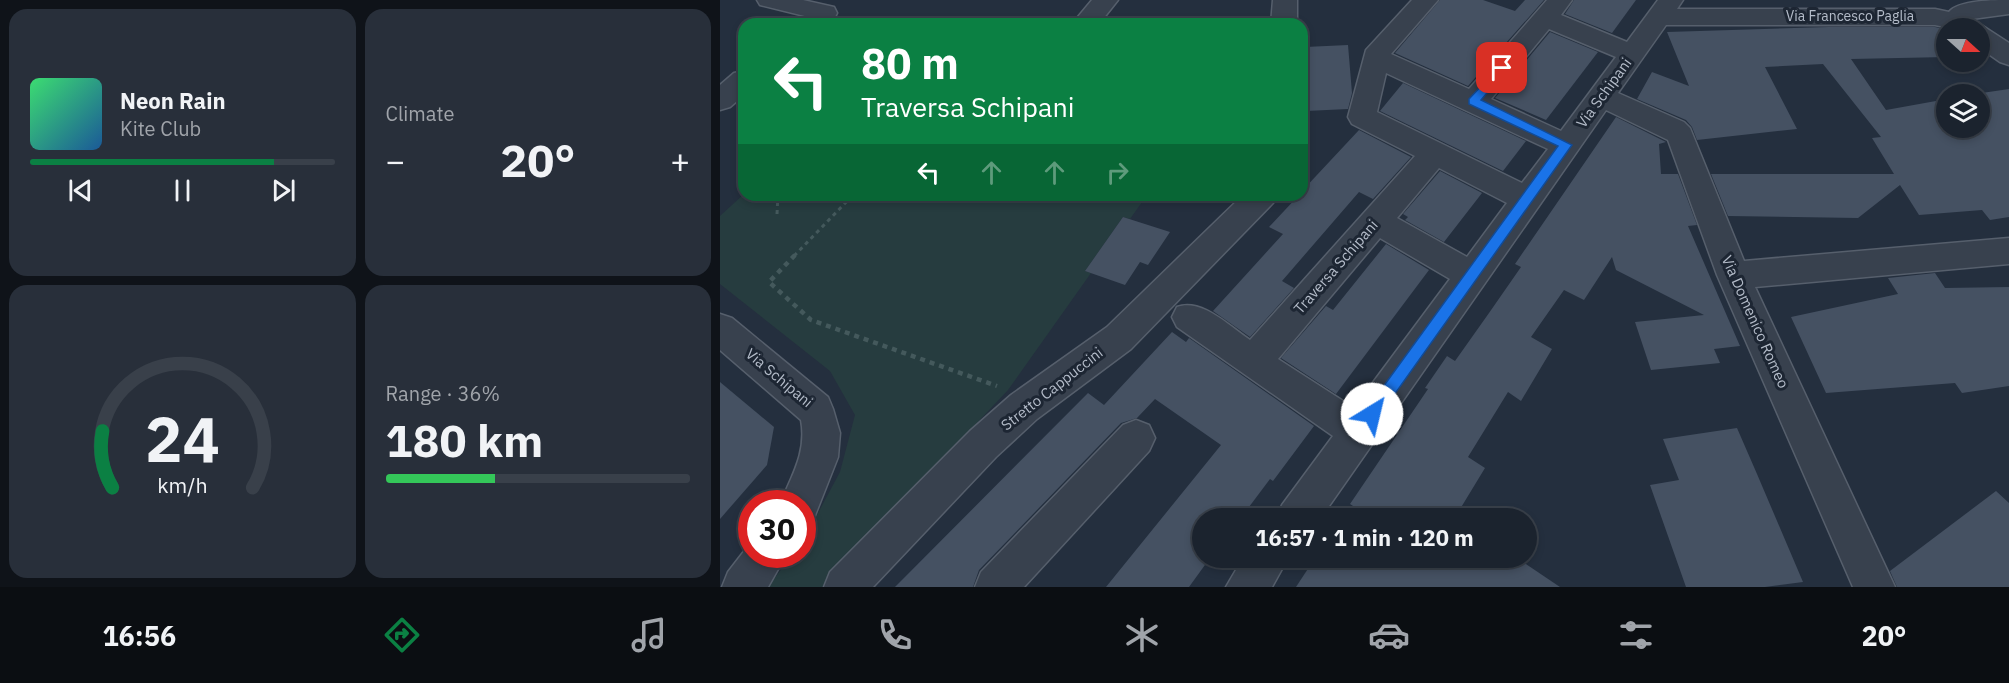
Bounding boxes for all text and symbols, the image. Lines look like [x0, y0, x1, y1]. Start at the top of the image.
street label: Via Francesco Paglia [1786, 7, 1915, 25]
north arrow [1936, 18, 1990, 72]
map controls [1936, 18, 1990, 138]
text: 80 m [861, 36, 959, 91]
icon: left [762, 42, 840, 120]
pin [1476, 42, 1527, 93]
icon: arrive [1485, 51, 1518, 84]
street label: Via Schipani [1572, 54, 1635, 131]
button: layers [1936, 84, 1990, 138]
text: Neon Rain [120, 86, 226, 115]
text: Traversa Schipani [861, 89, 1075, 124]
text: Climate [386, 100, 454, 127]
text: Kite Club [120, 115, 201, 142]
text: 20° [500, 131, 575, 189]
text: − [386, 139, 405, 182]
text: + [670, 139, 690, 182]
icon: left [912, 156, 945, 189]
icon: ahead [975, 156, 1008, 189]
icon: ahead [1038, 156, 1071, 189]
icon: right [1101, 156, 1134, 189]
icon: previous [64, 174, 97, 207]
icon: pause [166, 174, 199, 207]
icon: next [267, 174, 300, 207]
street label: Traversa Schipani [1290, 216, 1382, 318]
street label: Via Domenico Romeo [1718, 252, 1793, 391]
street label: Stretto Cappuccini [997, 343, 1106, 434]
street label: Via Schipani [742, 344, 817, 411]
text: Range · 36% [386, 380, 500, 407]
position arrow [1340, 382, 1404, 446]
text: 24 [145, 398, 220, 479]
text: 180 km [386, 411, 543, 469]
text: km/h [157, 472, 207, 500]
speed limit sign: 30 [738, 490, 816, 568]
text: 16:57 · 1 min · 120 m [1255, 523, 1474, 552]
icon: directions [381, 614, 423, 656]
icon: music [628, 614, 670, 656]
icon: phone [874, 614, 916, 656]
icon: climate [1121, 614, 1163, 656]
icon: car [1368, 614, 1410, 656]
icon: filters [1615, 614, 1657, 656]
text: 16:56 [102, 618, 176, 653]
text: 20° [1861, 618, 1907, 653]

